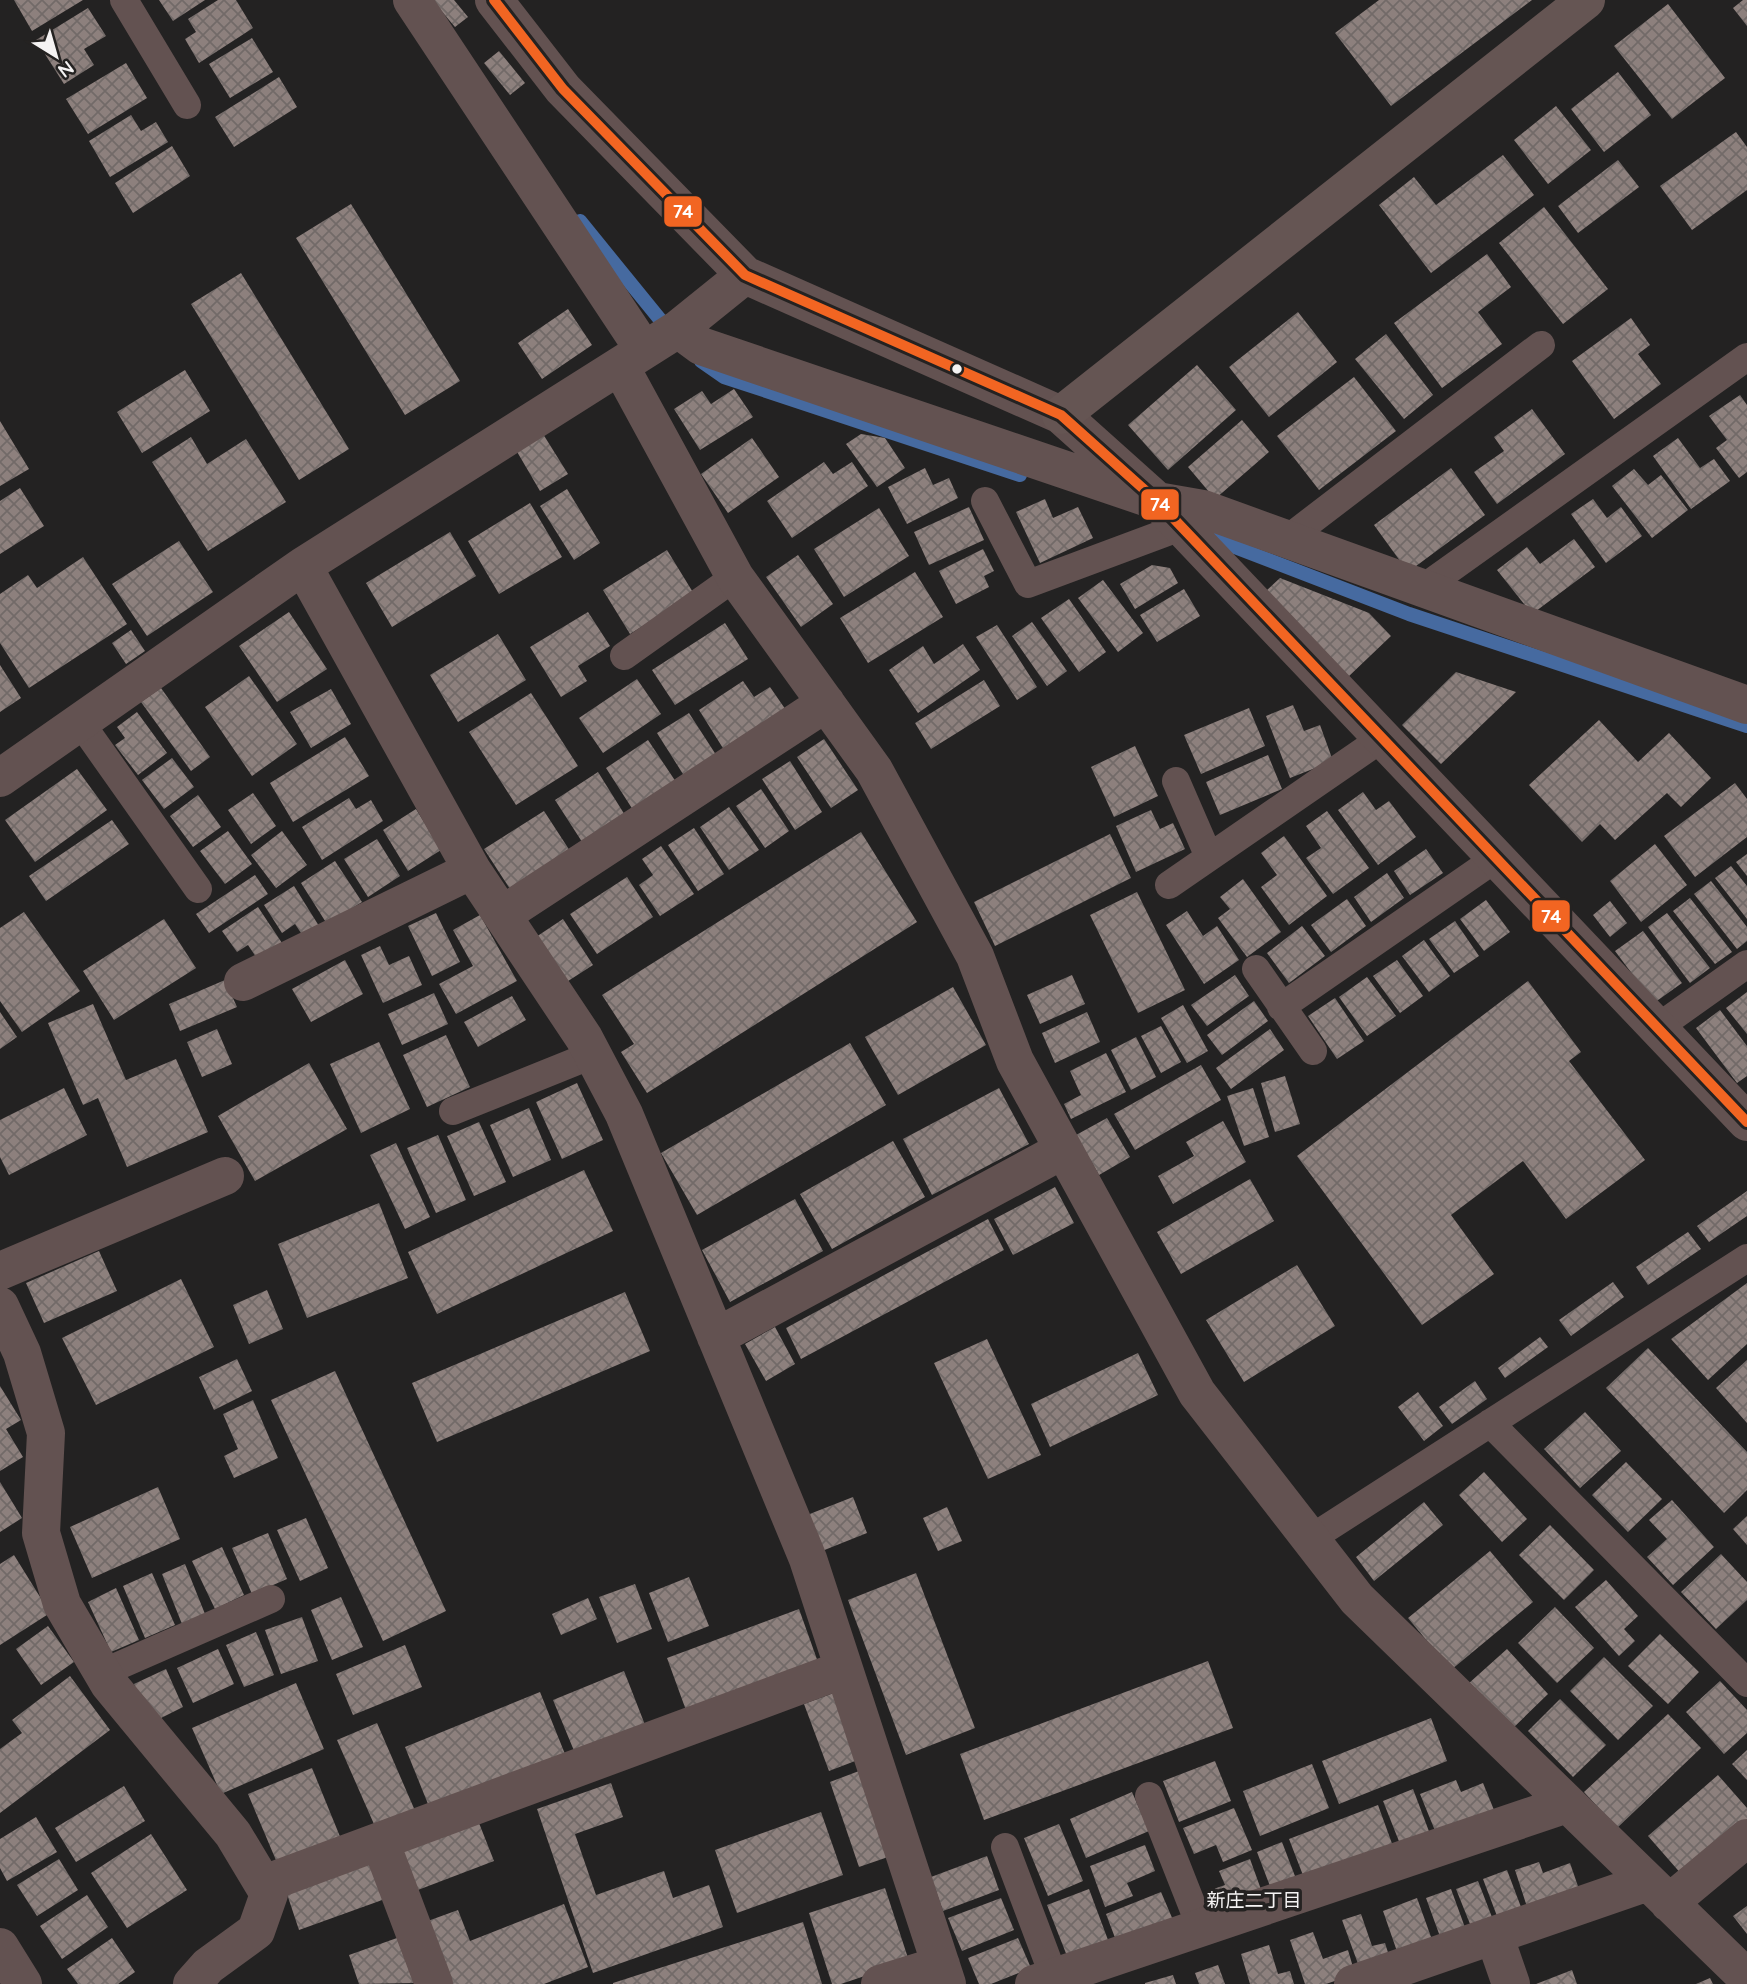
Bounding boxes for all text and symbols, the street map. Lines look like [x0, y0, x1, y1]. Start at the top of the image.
north arrow [21, 21, 91, 91]
text: N [53, 56, 79, 83]
line badge: 74 [663, 195, 703, 228]
text: 74 [673, 199, 693, 223]
unlabelled marker [950, 362, 964, 376]
line badge: 74 [1140, 488, 1180, 521]
text: 74 [1150, 492, 1170, 516]
line badge: 74 [1531, 899, 1571, 933]
text: 74 [1541, 904, 1561, 928]
district label: 新庄二丁目 [1206, 1888, 1302, 1912]

